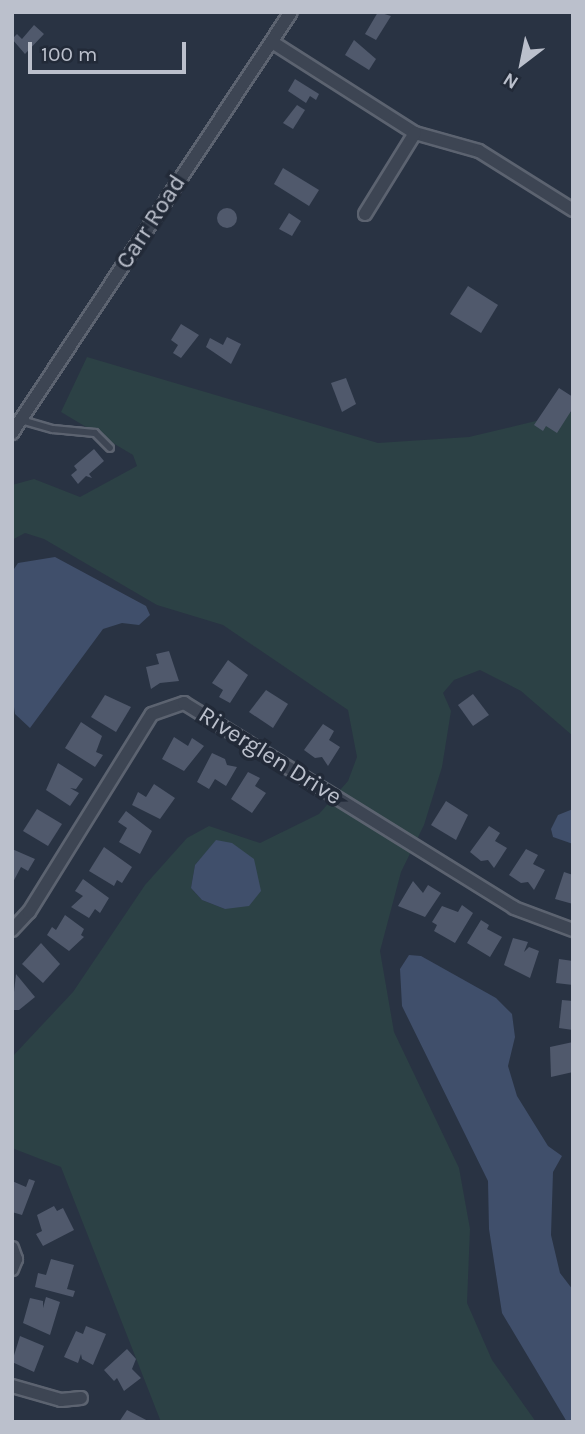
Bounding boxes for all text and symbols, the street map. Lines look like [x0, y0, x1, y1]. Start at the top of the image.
scale bar [32, 28, 189, 72]
north arrow [487, 28, 557, 98]
text: 100 m [41, 42, 98, 66]
text: N [499, 68, 522, 94]
street label: Carr Road [110, 170, 192, 274]
street label: Riverglen Drive [193, 701, 347, 811]

